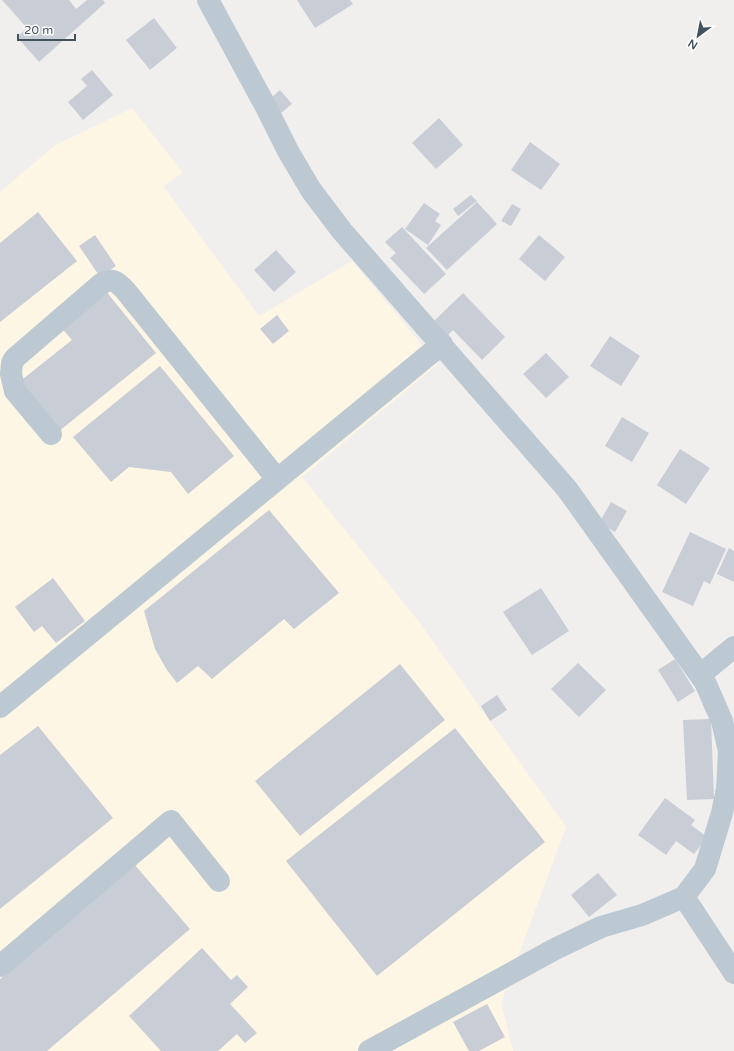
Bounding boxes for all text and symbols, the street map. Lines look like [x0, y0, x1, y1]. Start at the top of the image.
scale bar [18, 16, 75, 42]
north arrow [678, 16, 718, 56]
text: 20 m [24, 23, 53, 37]
text: N [686, 36, 700, 52]

